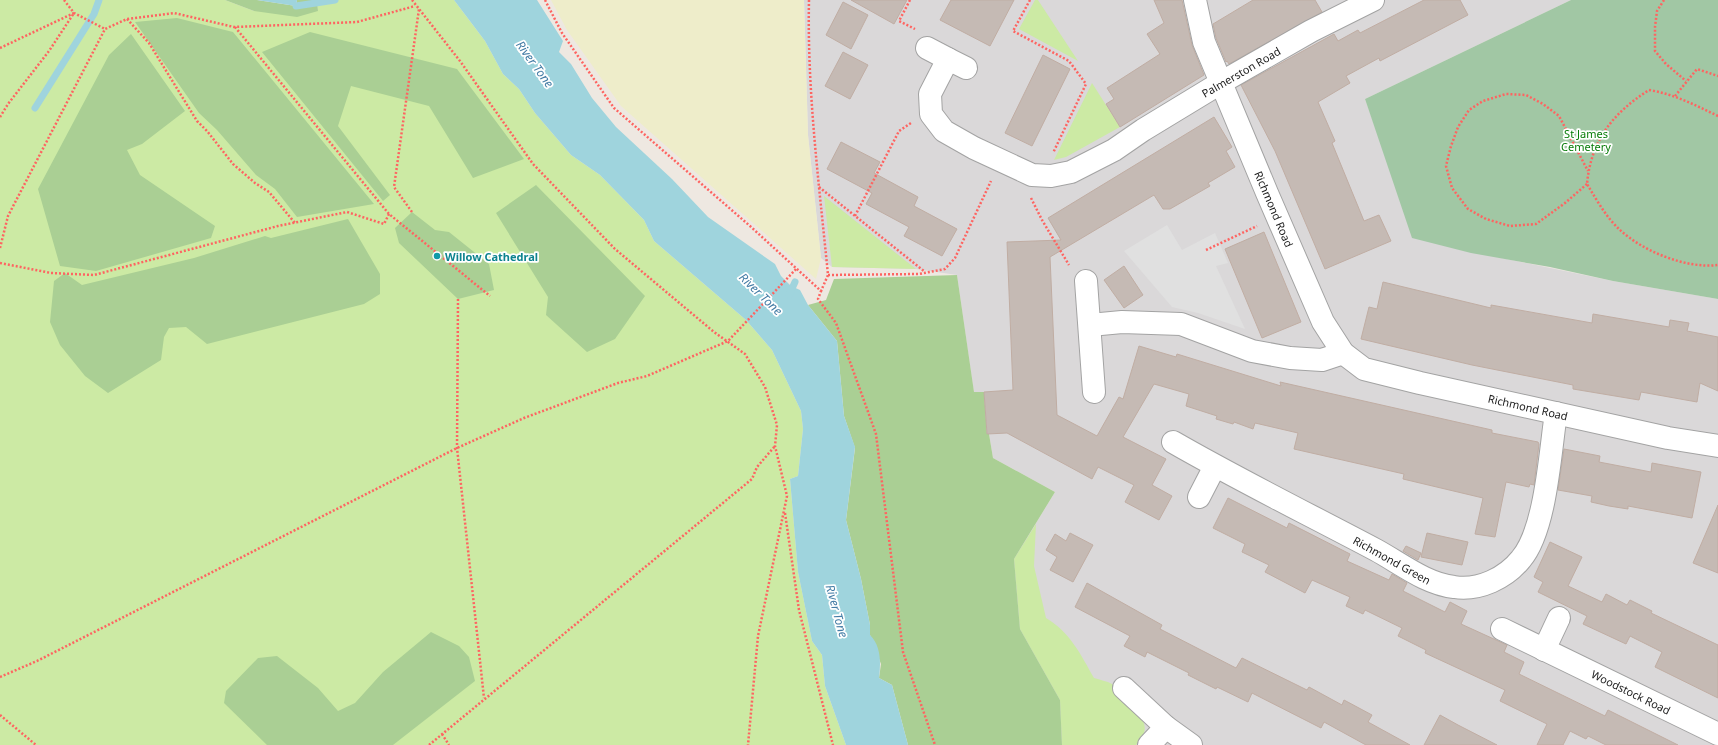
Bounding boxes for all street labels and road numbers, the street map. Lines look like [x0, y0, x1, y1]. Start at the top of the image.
street label: Palmerston Road [1199, 43, 1283, 101]
street label: Richmond Road [1251, 169, 1297, 249]
street label: Richmond Road [1487, 391, 1569, 423]
street label: Richmond Green [1350, 532, 1434, 588]
street label: Woodstock Road [1589, 666, 1673, 718]

